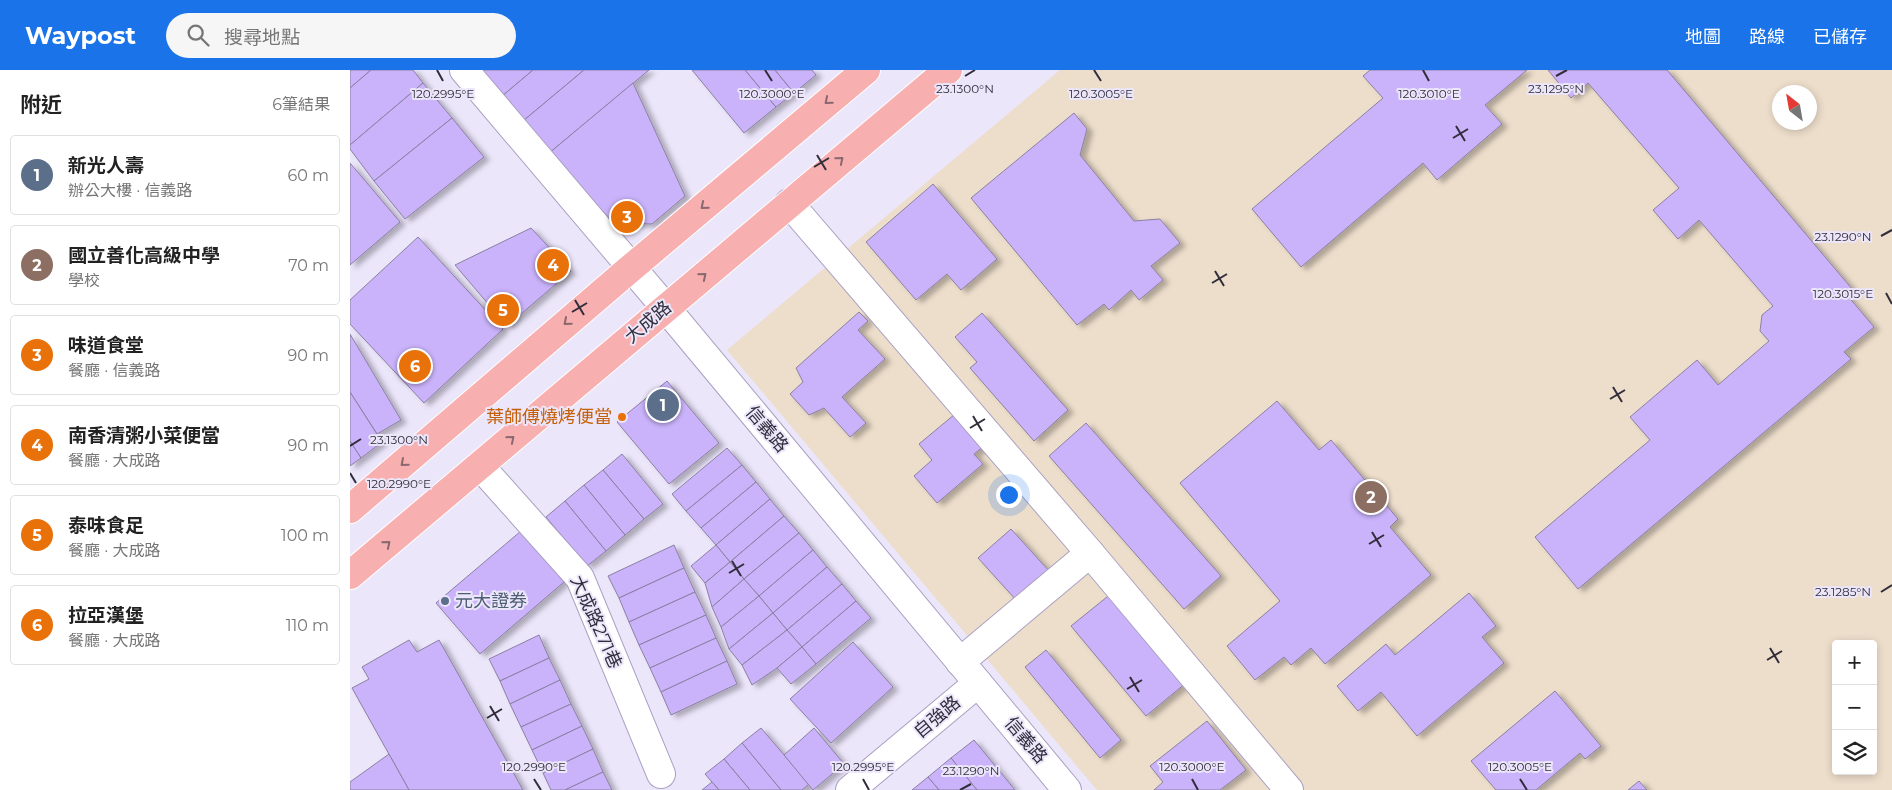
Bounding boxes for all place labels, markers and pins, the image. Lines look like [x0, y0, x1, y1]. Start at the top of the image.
pin: 3 [611, 198, 643, 236]
pin: 4 [537, 246, 569, 284]
pin: 5 [487, 291, 519, 329]
pin: 6 [399, 347, 431, 385]
pin: 1 [647, 386, 679, 424]
place label: 葉師傅燒烤便當 [486, 406, 612, 428]
marker: 葉師傅燒烤便當 [616, 411, 628, 423]
pin: 2 [1355, 478, 1387, 516]
place label: 元大證券 [455, 590, 527, 612]
marker: 元大證券 [439, 595, 451, 607]

